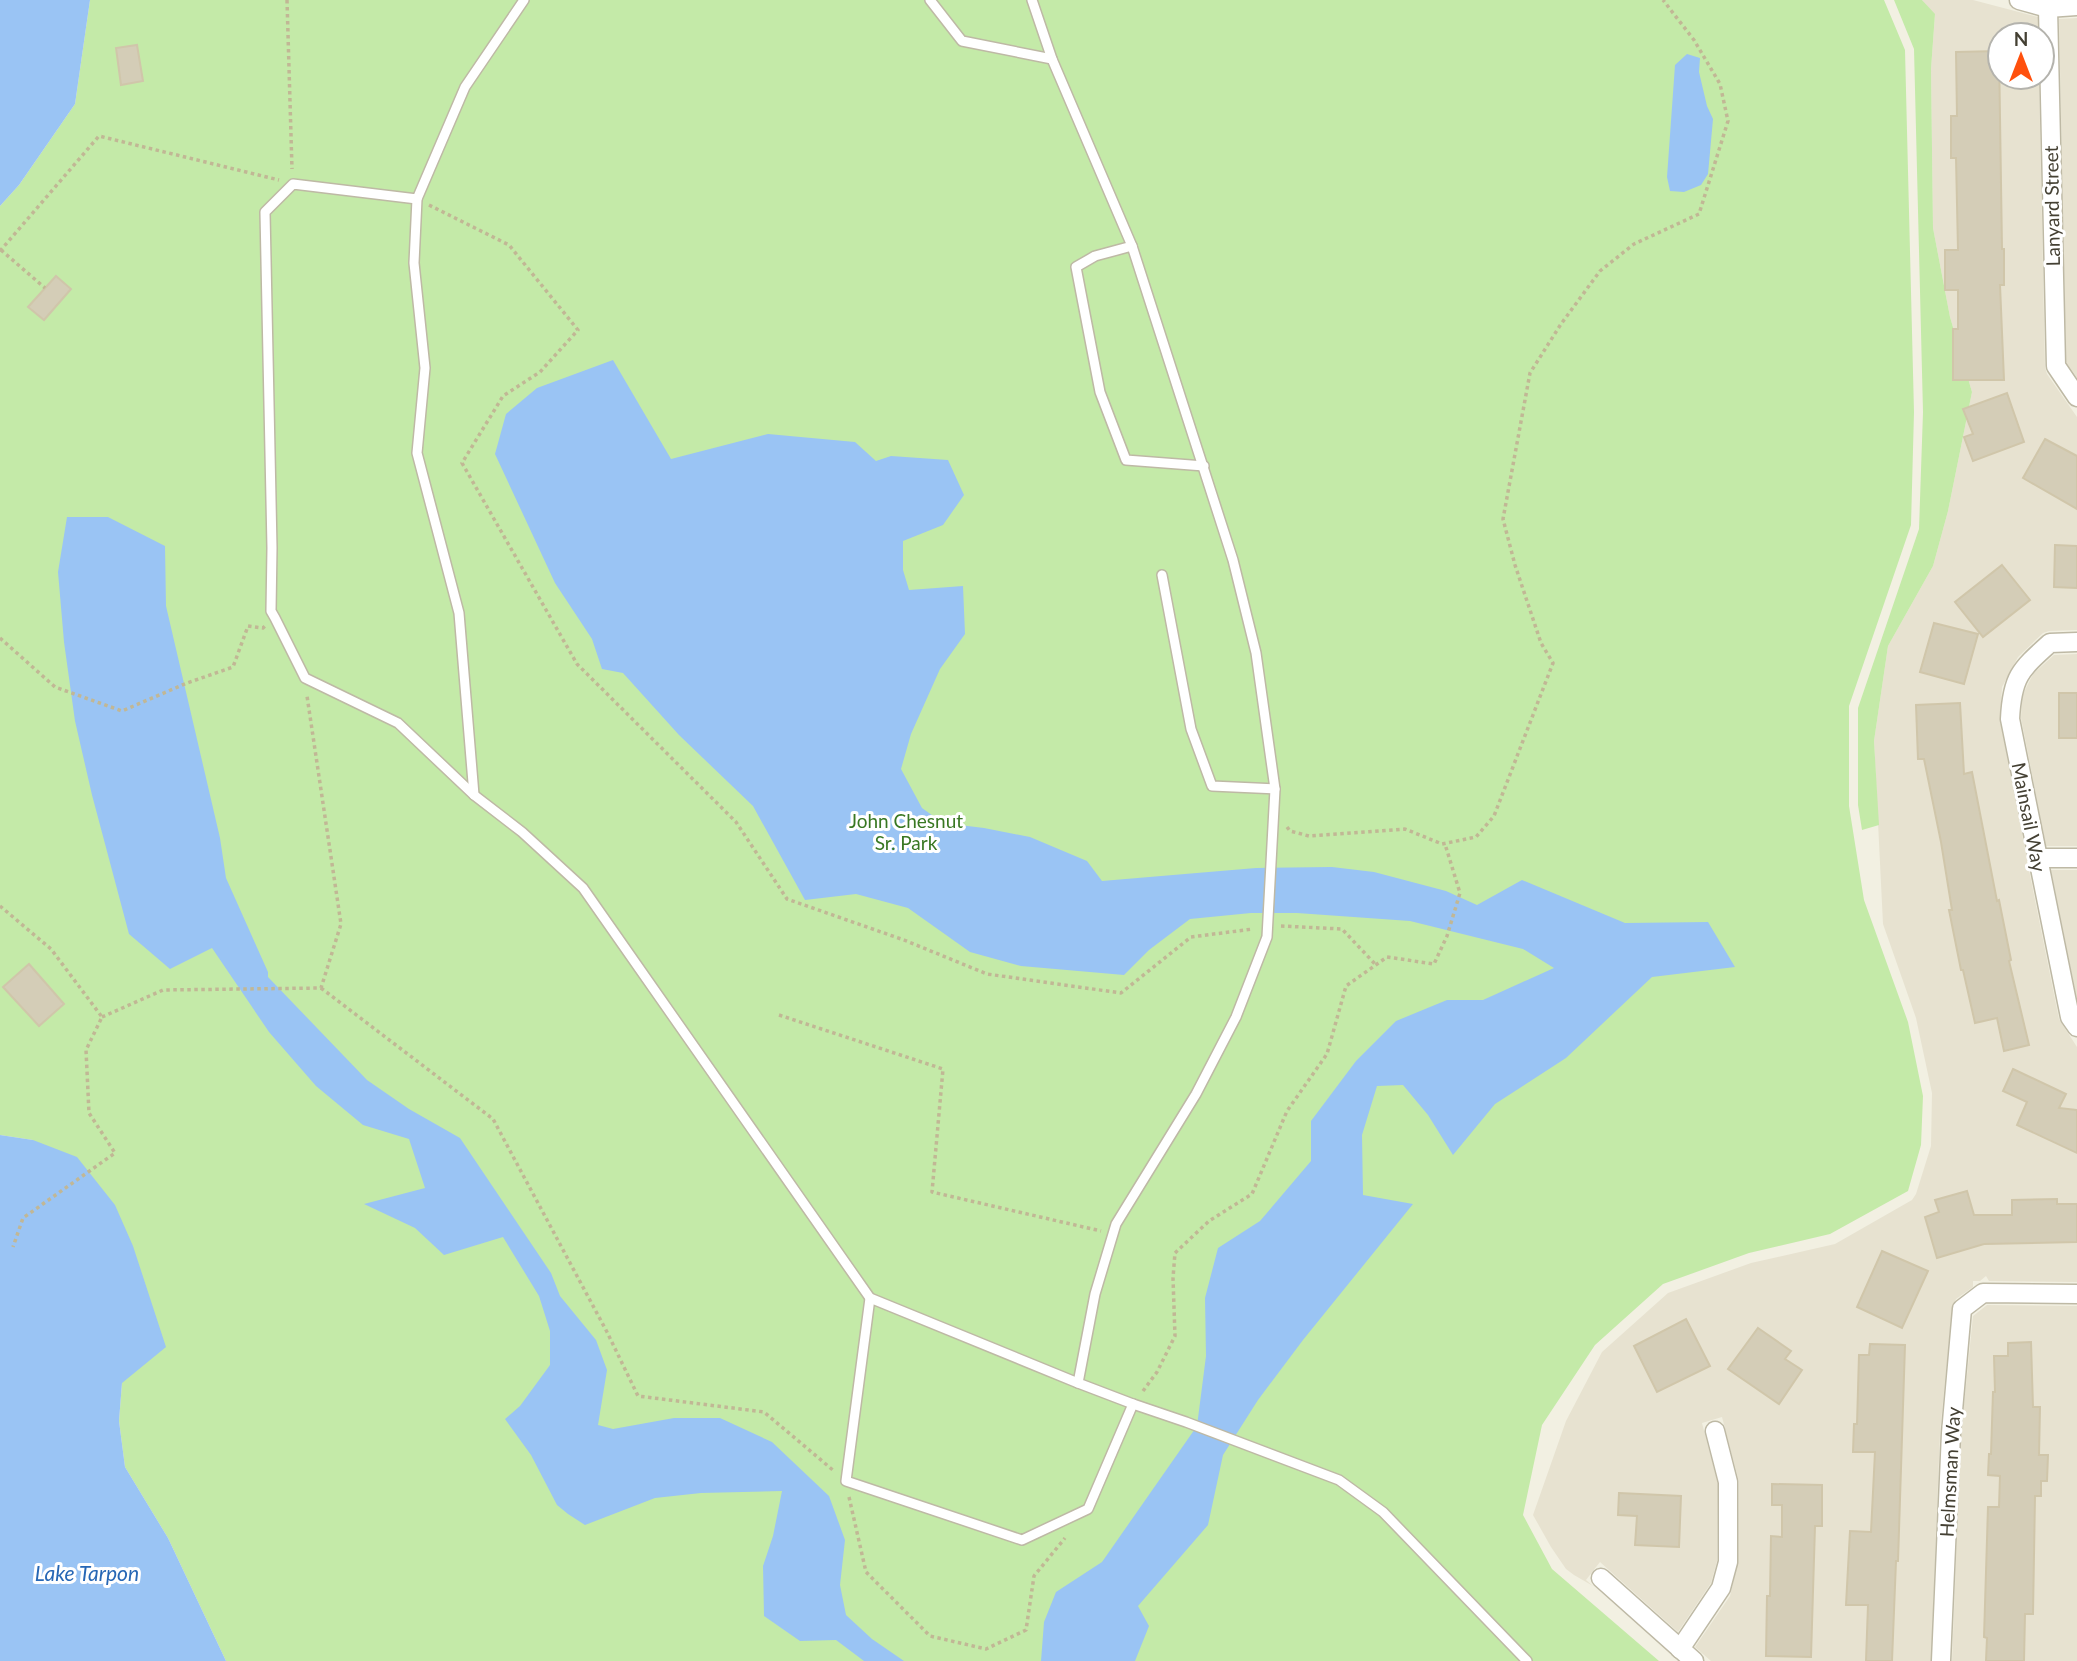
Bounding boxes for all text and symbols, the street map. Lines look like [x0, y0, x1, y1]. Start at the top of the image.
north arrow [1986, 21, 2056, 91]
text: N [2014, 27, 2028, 50]
street label: Lanyard Street [2039, 145, 2064, 267]
street label: Mainsail Way [2008, 760, 2051, 874]
park label: John Chesnut Sr. Park [849, 809, 963, 854]
street label: Helmsman Way [1935, 1406, 1964, 1538]
water label: Lake Tarpon [35, 1560, 139, 1585]

